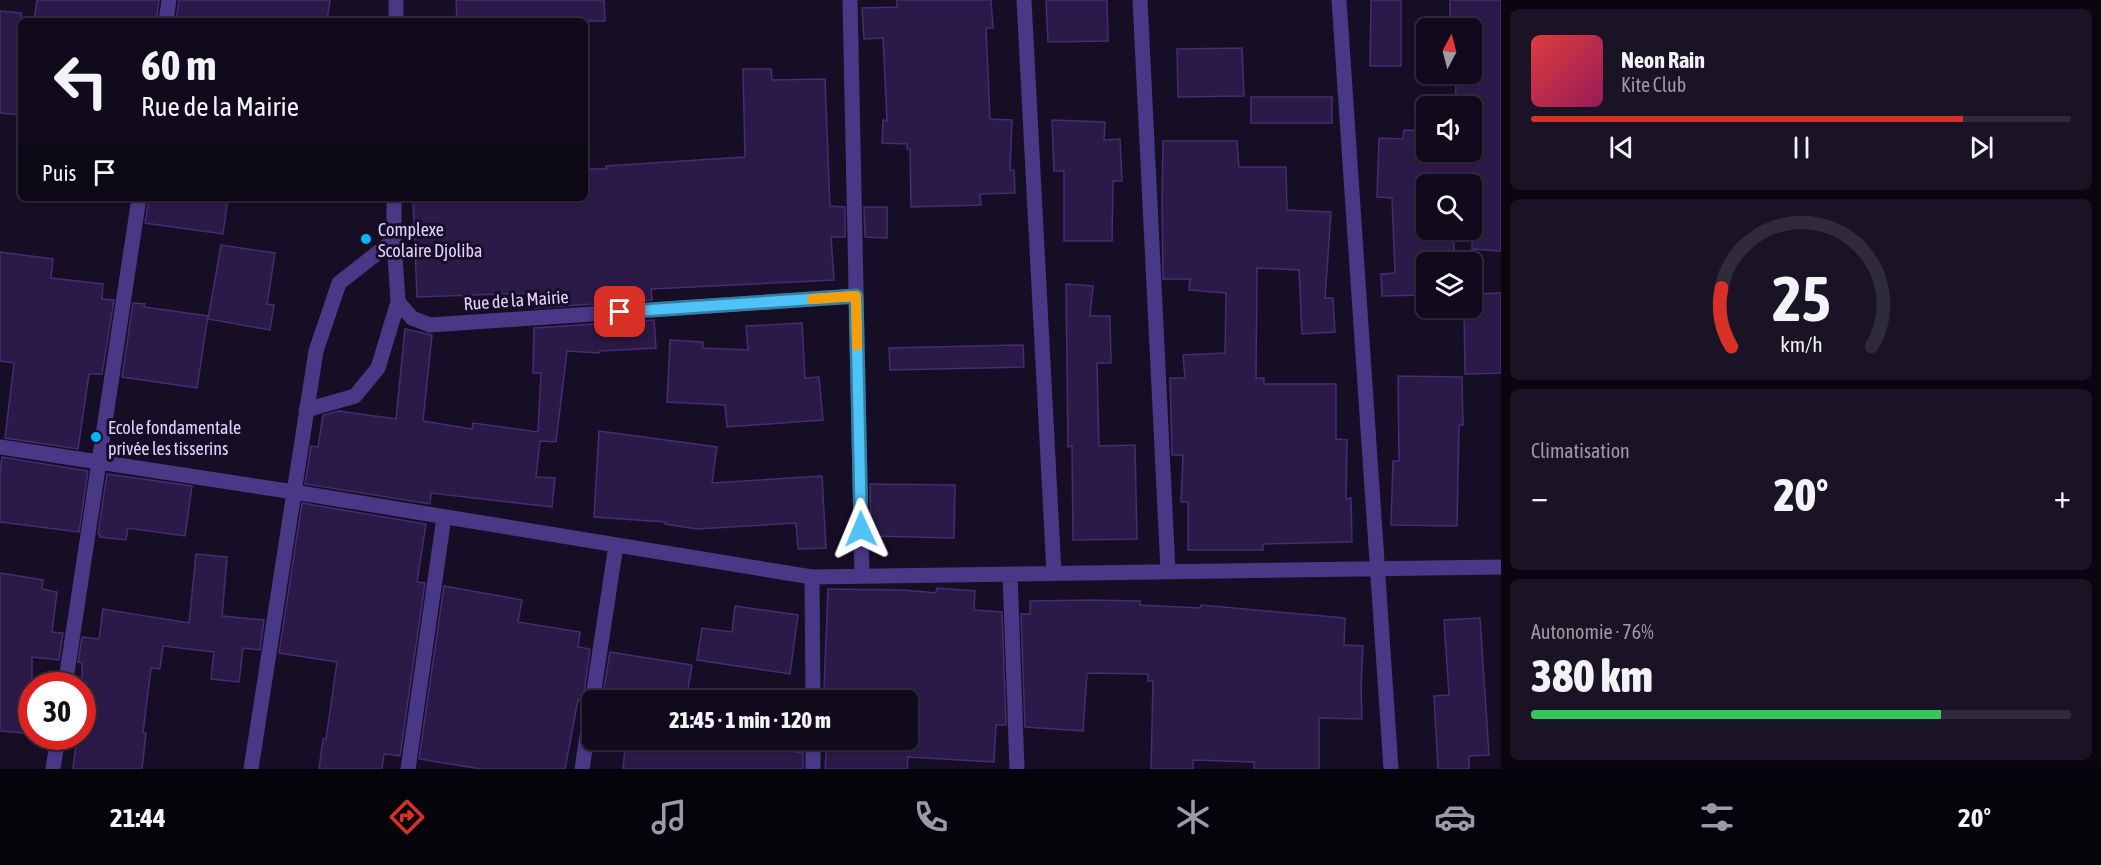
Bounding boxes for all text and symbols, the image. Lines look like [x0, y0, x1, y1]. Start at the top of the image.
north arrow [1416, 18, 1482, 84]
map controls [1416, 18, 1482, 318]
text: 60 m [141, 41, 216, 89]
icon: left [42, 42, 120, 120]
text: Neon Rain [1621, 47, 1705, 73]
text: Kite Club [1621, 73, 1686, 96]
text: Rue de la Mairie [141, 91, 299, 122]
button: sound [1416, 96, 1482, 162]
icon: previous [1605, 131, 1638, 164]
icon: pause [1785, 131, 1818, 164]
icon: next [1965, 131, 1998, 164]
icon: arrive [88, 156, 121, 189]
text: Puis [42, 160, 76, 186]
button: search [1416, 174, 1482, 240]
place label: Complexe Scolaire Djoliba [378, 219, 482, 261]
marker: Complexe Scolaire Djoliba [359, 232, 373, 246]
button: layers [1416, 252, 1482, 318]
text: 25 [1772, 263, 1830, 334]
street label: Rue de la Mairie [463, 286, 569, 314]
pin [594, 286, 645, 337]
icon: arrive [603, 295, 636, 328]
text: km/h [1780, 332, 1822, 357]
place label: Ecole fondamentale privée les tisserins [108, 417, 241, 459]
marker: Ecole fondamentale privée les tisserins [89, 430, 103, 444]
text: Climatisation [1531, 439, 1630, 462]
text: 20° [1774, 469, 1828, 521]
text: − [1531, 477, 1548, 515]
text: + [2054, 477, 2071, 515]
position arrow [829, 497, 893, 561]
text: Autonomie · 76% [1531, 620, 1654, 643]
text: 380 km [1531, 650, 1653, 702]
speed limit sign: 30 [18, 672, 96, 750]
text: 21:45 · 1 min · 120 m [669, 707, 831, 733]
icon: directions [386, 796, 428, 838]
icon: music [648, 796, 690, 838]
icon: phone [910, 796, 952, 838]
icon: climate [1172, 796, 1214, 838]
icon: car [1434, 796, 1476, 838]
icon: filters [1696, 796, 1738, 838]
text: 21:44 [110, 802, 166, 833]
text: 20° [1958, 802, 1991, 833]

